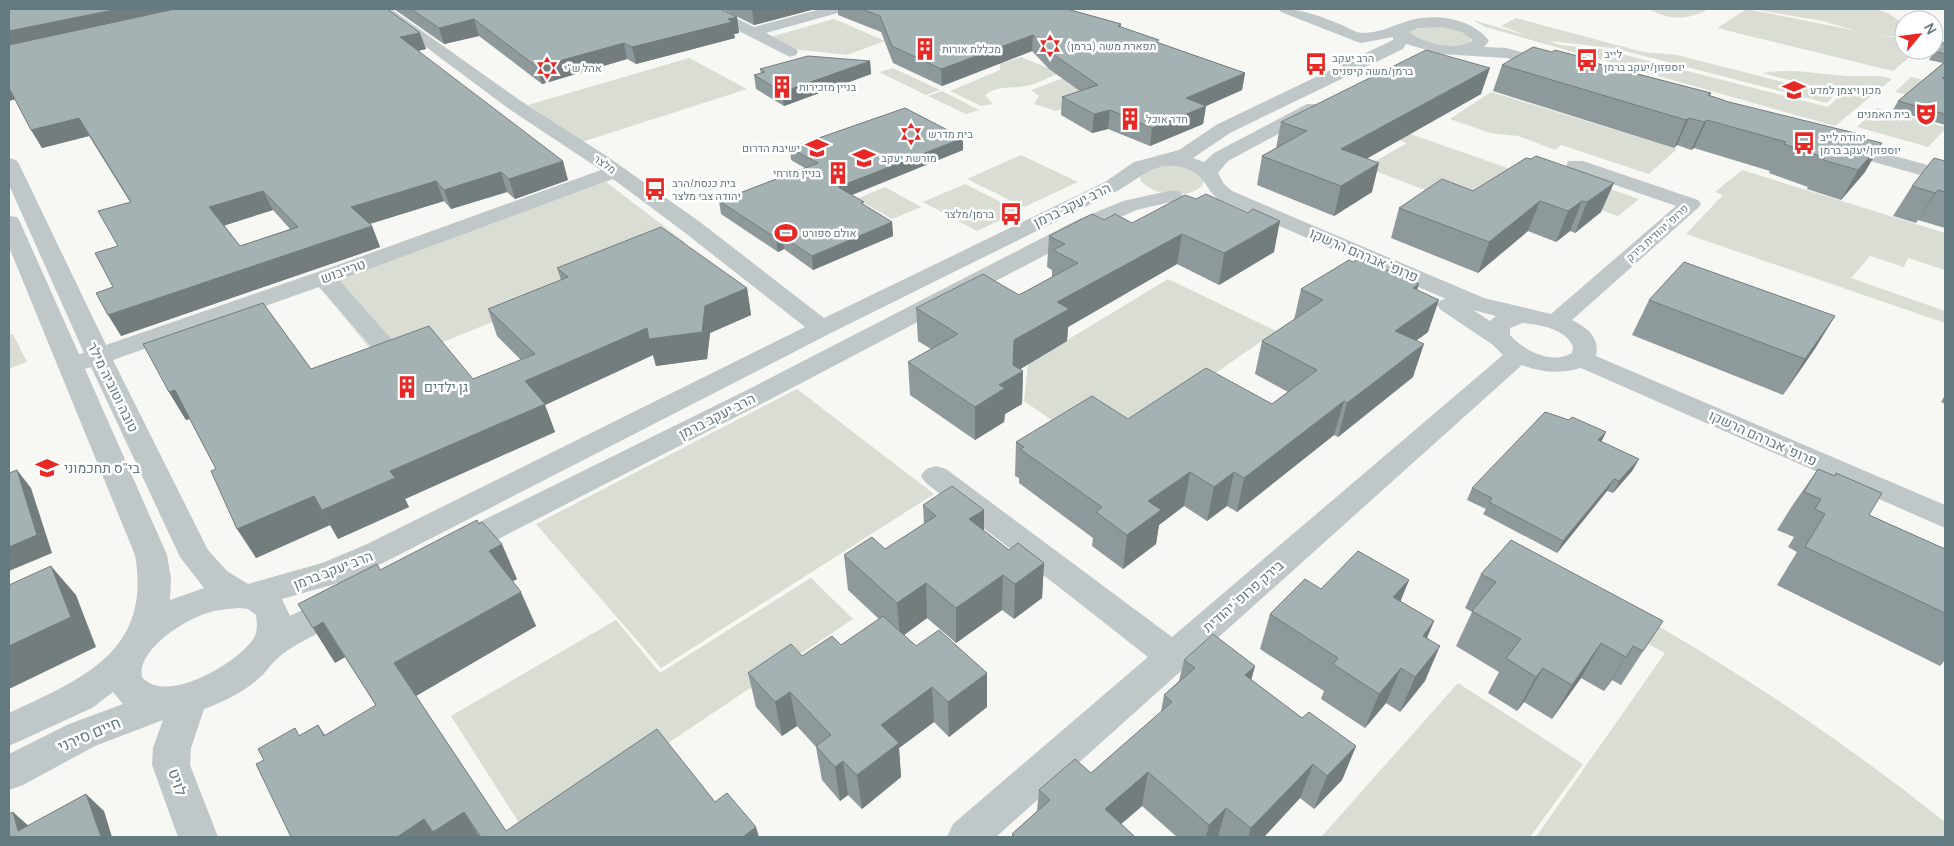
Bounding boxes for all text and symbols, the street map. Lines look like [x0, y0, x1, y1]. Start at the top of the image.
north arrow [1894, 10, 1944, 60]
text: N [1920, 19, 1942, 37]
synagogue icon: תפארת משה (ברמן) [1037, 33, 1063, 59]
building icon: מכללת אורות [912, 36, 938, 62]
place label: תפארת משה (ברמן) [1066, 38, 1157, 53]
place label: מכללת אורות [942, 41, 1001, 56]
place label: לייב יוספזון/יעקב ברמן [1604, 46, 1685, 74]
bus stop icon: לייב יוספזון/יעקב ברמן [1574, 47, 1600, 73]
place label: הרב יעקב ברמן/משה קיפניס [1332, 50, 1414, 78]
bus stop icon: הרב יעקב ברמן/משה קיפניס [1303, 51, 1329, 77]
synagogue icon: אהל ש"י [534, 55, 560, 81]
place label: אהל ש"י [564, 60, 602, 75]
building icon: בניין מזכירות [769, 74, 795, 100]
school or university icon: מכון ויצמן למדע [1781, 77, 1807, 103]
place label: בניין מזכירות [799, 79, 857, 94]
place label: מכון ויצמן למדע [1810, 82, 1881, 97]
theatre icon: בית האמנים [1913, 101, 1939, 127]
building icon: חדר אוכל [1117, 106, 1143, 132]
place label: בית האמנים [1857, 106, 1910, 121]
place label: חדר אוכל [1146, 111, 1188, 126]
synagogue icon: בית מדרש [898, 121, 924, 147]
place label: בית מדרש [928, 126, 973, 141]
place label: יהודה לייב יוספזון/יעקב ברמן [1820, 129, 1901, 157]
bus stop icon: יהודה לייב יוספזון/יעקב ברמן [1791, 130, 1817, 156]
school or university icon: ישיבת הדרום [804, 135, 830, 161]
place label: ישיבת הדרום [742, 140, 800, 155]
school or university icon: מורשת יעקב [851, 145, 877, 171]
place label: מורשת יעקב [881, 150, 937, 165]
street label: מלצר [591, 151, 619, 177]
building icon: בניין מזרחי [825, 160, 851, 186]
place label: בניין מזרחי [773, 165, 821, 180]
place label: בית כנסת/הרב יהודה צבי מלצר [672, 175, 741, 203]
bus stop icon: בית כנסת/הרב יהודה צבי מלצר [642, 176, 668, 202]
street label: הרב יעקב ברמן [1030, 178, 1114, 231]
street label: פרופ' יהודית בירק [1622, 200, 1691, 265]
bus stop icon: ברמן/מלצר [998, 201, 1024, 227]
place label: ברמן/מלצר [944, 206, 994, 221]
sports icon: אולם ספורט [773, 220, 799, 246]
street label: פרופ' אברהם הרשקו [1307, 223, 1422, 286]
place label: אולם ספורט [802, 225, 856, 240]
street label: טרייבוש [318, 254, 368, 287]
street label: טובה וטוביה מילר [83, 339, 143, 435]
building icon: גן ילדים [394, 374, 420, 400]
place label: גן ילדים [424, 377, 468, 396]
street label: הרב יעקב ברמן [675, 388, 758, 443]
street label: פרופ' אברהם הרשקו [1706, 405, 1820, 470]
school or university icon: בי"ס תחכמוני [34, 455, 60, 481]
place label: בי"ס תחכמוני [64, 458, 141, 477]
street label: הרב יעקב ברמן [290, 546, 375, 593]
street label: בירק פרופ' יהודית [1198, 555, 1288, 636]
street label: חיים סירני [54, 711, 124, 757]
street label: לויט [163, 765, 193, 799]

